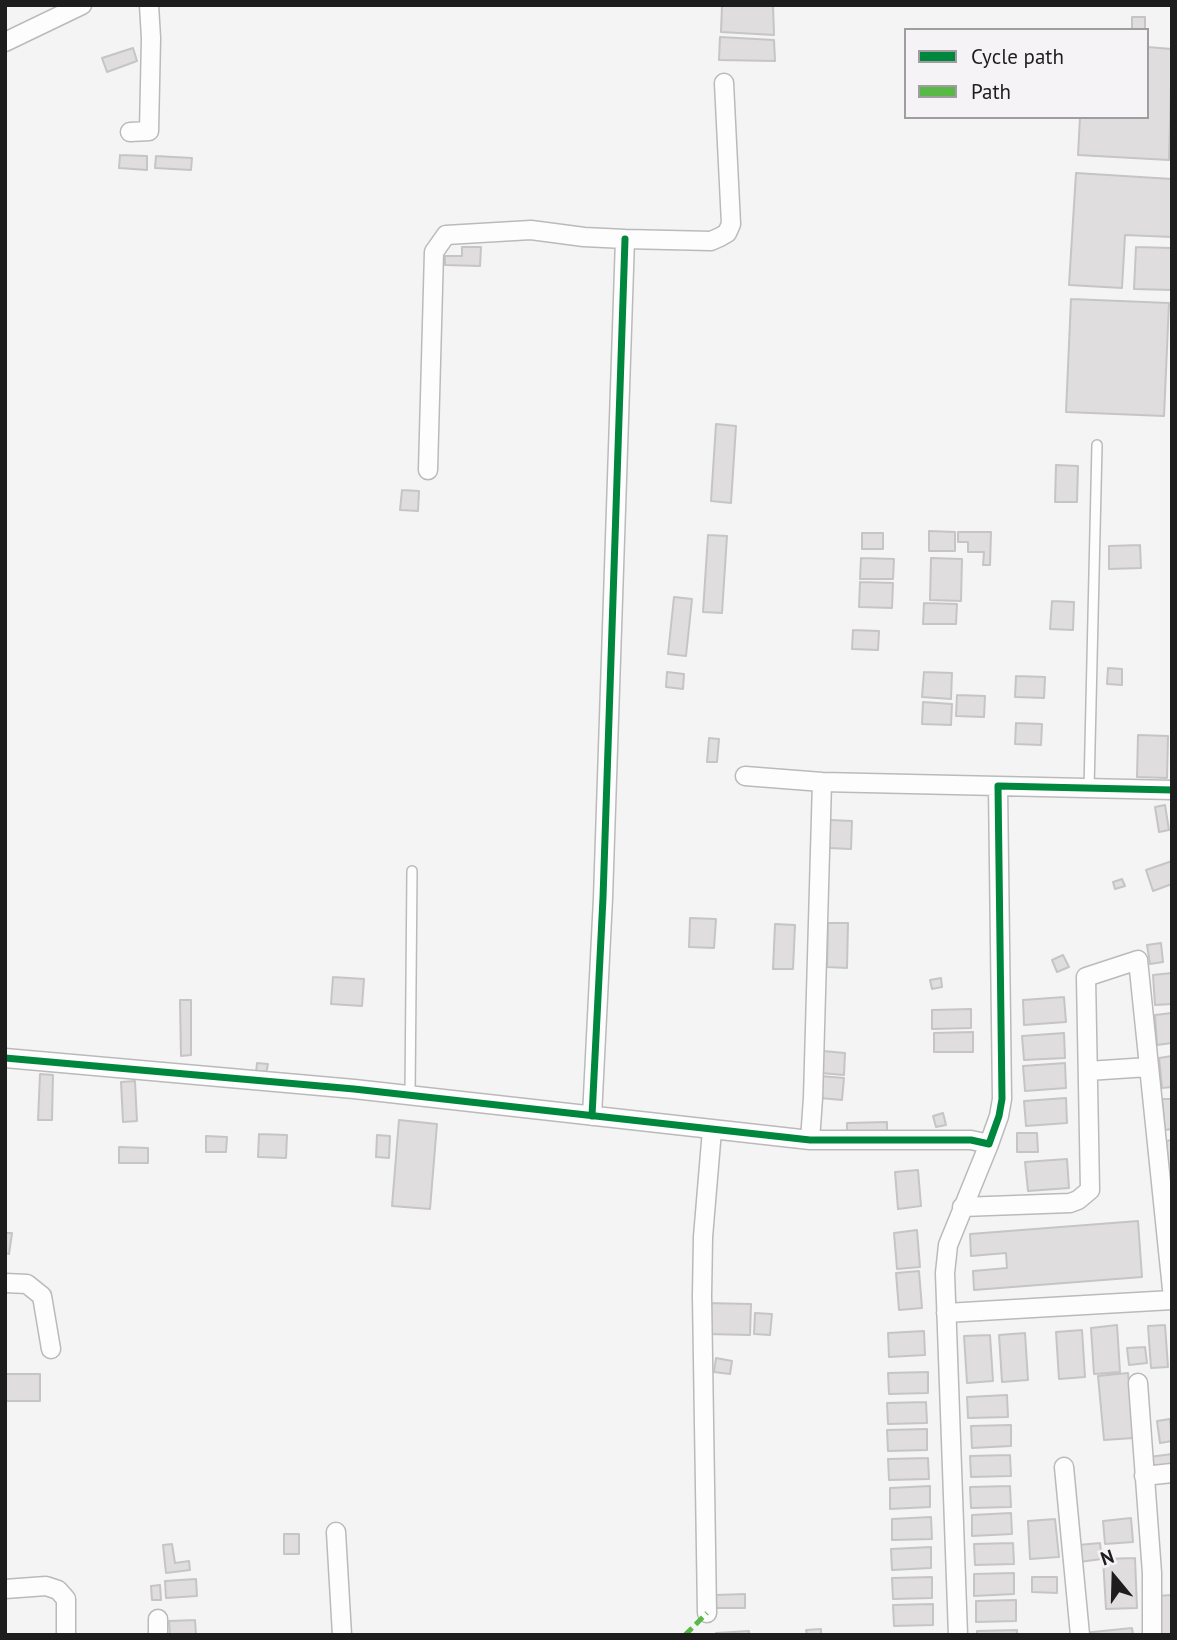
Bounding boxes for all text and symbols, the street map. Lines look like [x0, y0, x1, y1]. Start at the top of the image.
legend [904, 28, 1149, 119]
text: Cycle path [971, 43, 1064, 70]
text: Path [971, 78, 1011, 105]
north arrow [1079, 1542, 1149, 1612]
text: N [1097, 1544, 1117, 1571]

